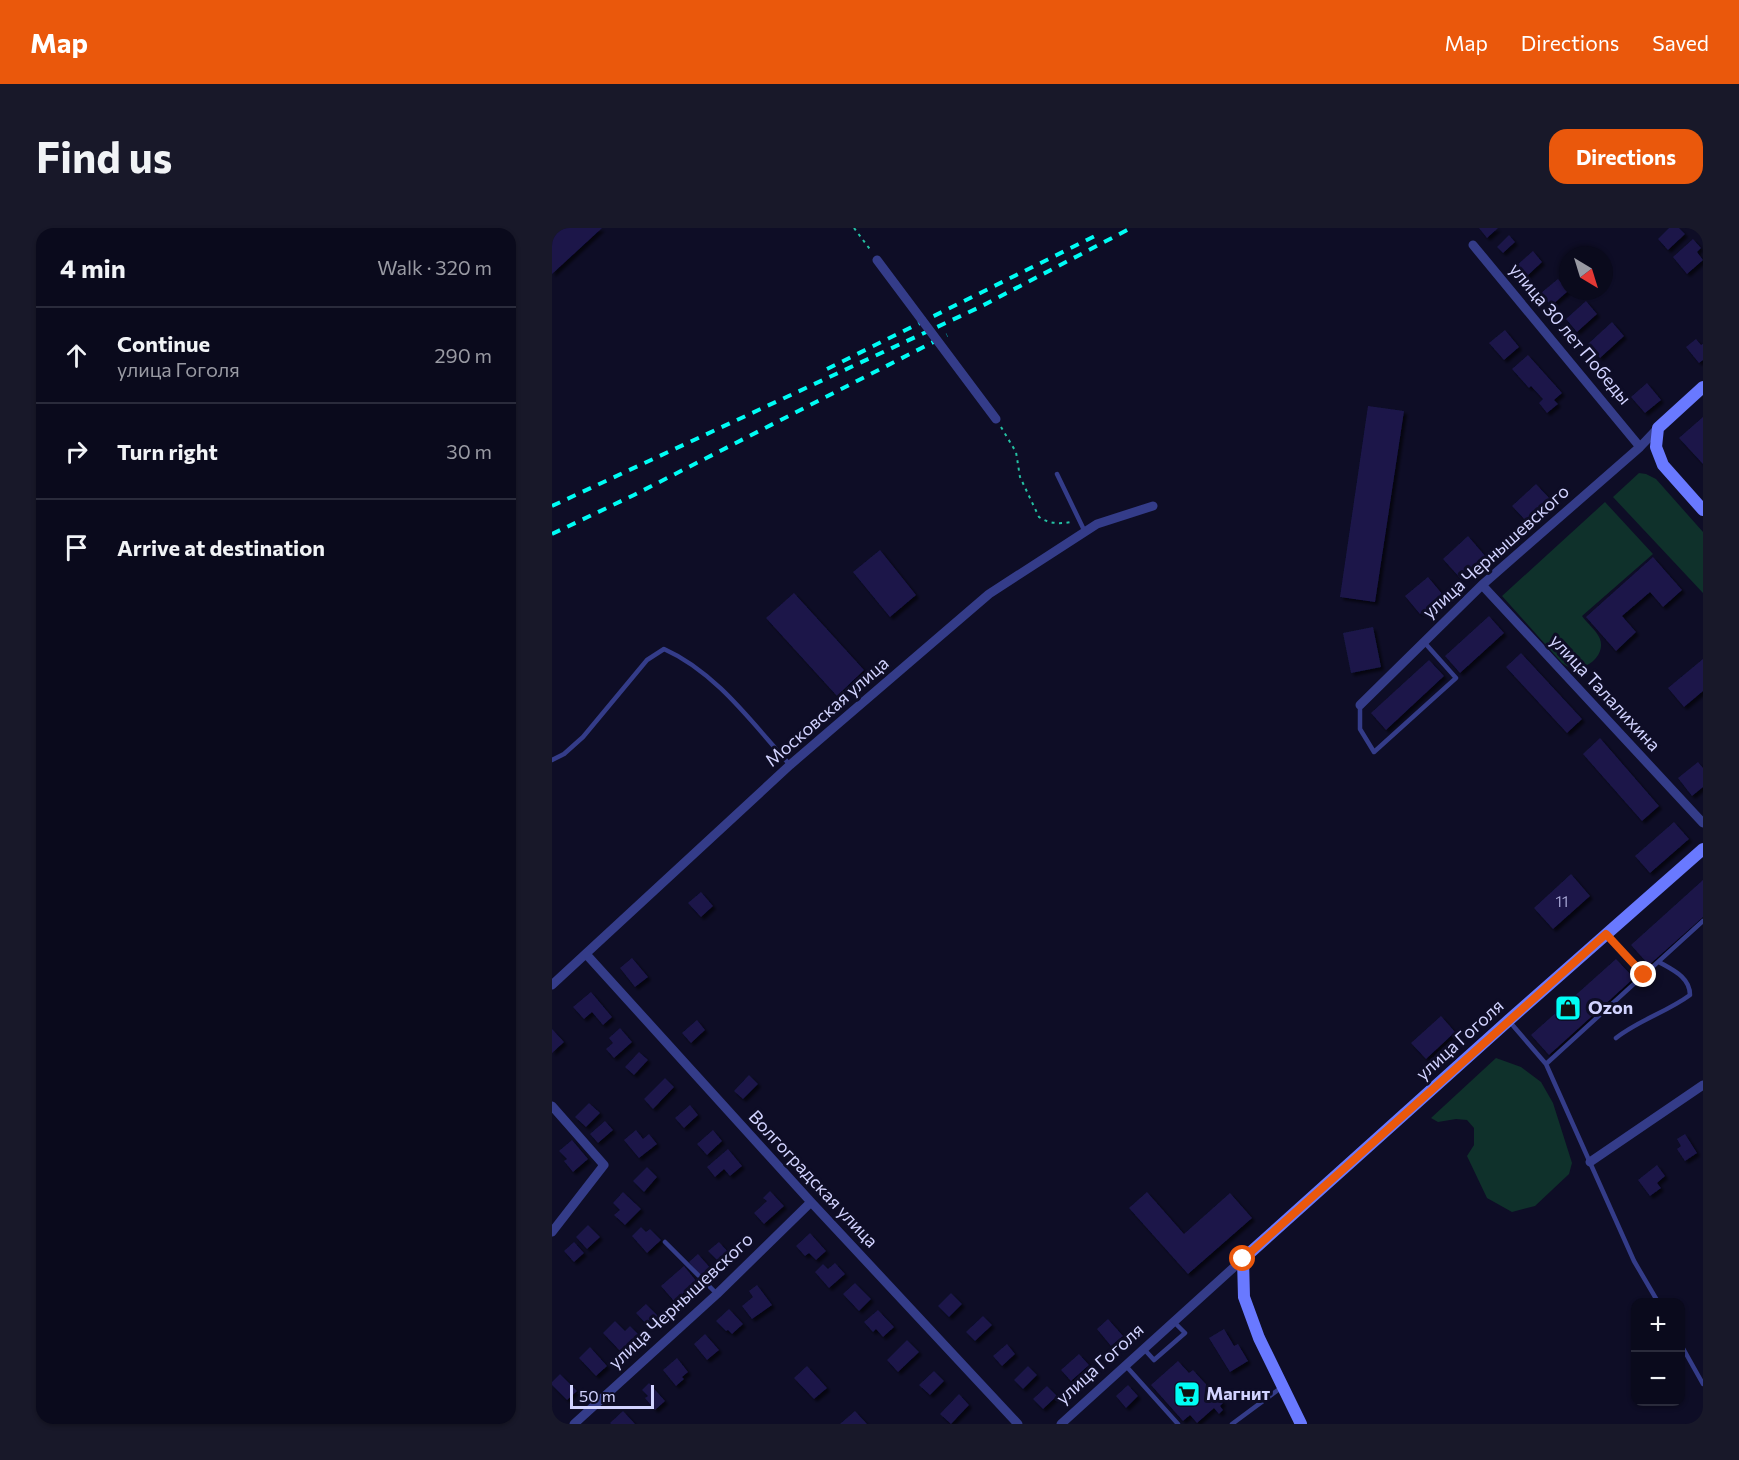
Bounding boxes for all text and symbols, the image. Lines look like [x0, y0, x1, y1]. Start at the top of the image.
text: Map [30, 25, 88, 59]
text: Map [1445, 30, 1488, 55]
text: Directions [1521, 30, 1619, 55]
text: Saved [1652, 30, 1709, 55]
button: Directions [1549, 129, 1703, 184]
text: Find us [36, 130, 172, 182]
north arrow [1559, 246, 1613, 300]
text: 4 min [60, 252, 126, 283]
text: Walk · 320 m [377, 255, 492, 279]
street label: улица 30 лет Победы [1505, 258, 1636, 409]
text: Continue [117, 330, 210, 357]
icon: ahead [60, 339, 93, 372]
text: 290 m [434, 343, 492, 367]
text: улица Гоголя [117, 357, 240, 381]
icon: right [60, 435, 93, 468]
text: Turn right [117, 438, 218, 465]
text: 30 m [446, 439, 492, 463]
street label: улица Чернышевского [1418, 480, 1573, 623]
icon: arrive [60, 531, 93, 564]
text: Arrive at destination [117, 534, 325, 561]
street label: улица Талалихина [1546, 629, 1666, 755]
street label: Московская улица [760, 652, 893, 771]
house number: 11 [1556, 892, 1568, 910]
route end [1630, 961, 1656, 987]
shop icon: Ozon [1553, 993, 1583, 1023]
street label: улица Гоголя [1411, 994, 1508, 1084]
place label: Ozon [1588, 996, 1633, 1018]
street label: Волгоградская улица [744, 1105, 883, 1251]
street label: улица Чернышевского [604, 1228, 757, 1373]
route start [1229, 1245, 1255, 1271]
map controls [1631, 1298, 1685, 1406]
button: + [1631, 1298, 1685, 1352]
street label: улица Гоголя [1051, 1318, 1148, 1408]
button: − [1631, 1352, 1685, 1406]
supermarket icon: Магнит [1172, 1379, 1202, 1409]
scale bar [570, 1382, 654, 1410]
place label: Магнит [1206, 1382, 1270, 1404]
text: 50 m [579, 1386, 616, 1405]

